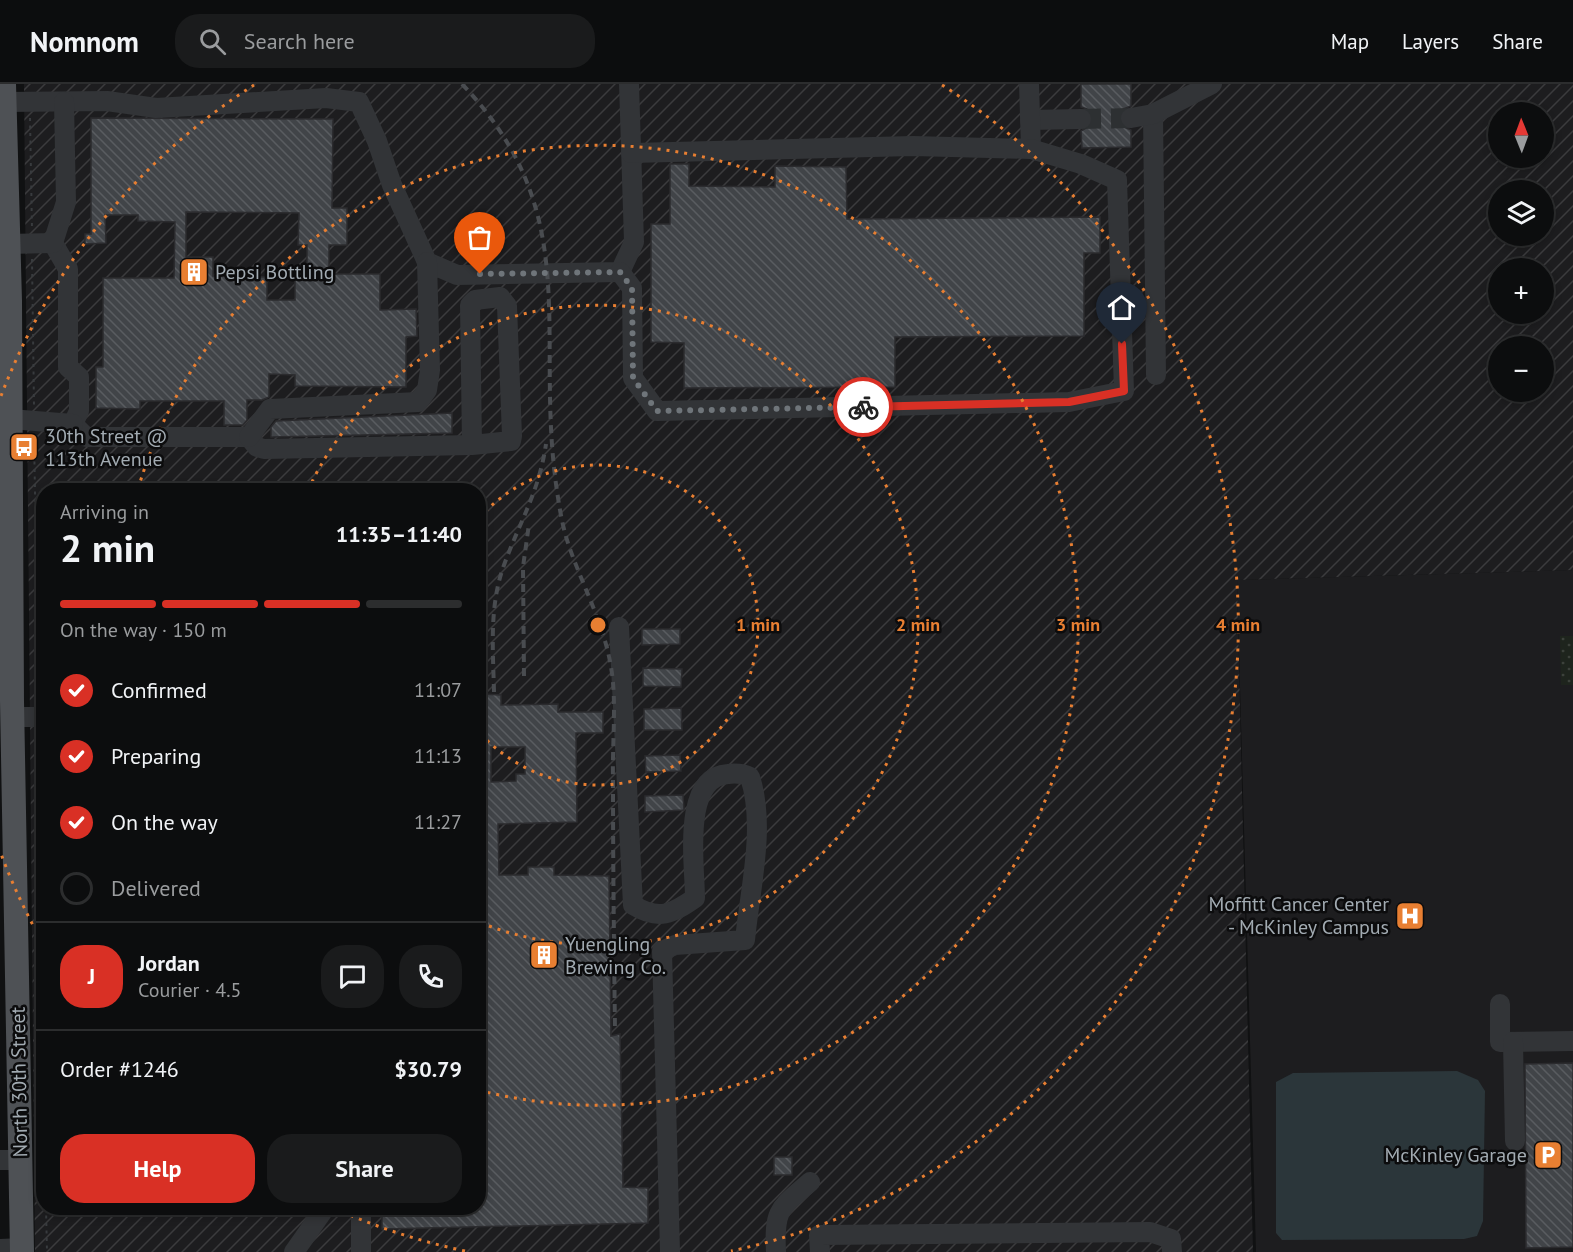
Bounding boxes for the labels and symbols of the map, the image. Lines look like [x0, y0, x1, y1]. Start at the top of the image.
north arrow [1488, 102, 1554, 168]
pin [454, 212, 505, 274]
building icon: Pepsi Bottling [178, 256, 210, 288]
place label: Pepsi Bottling [215, 259, 334, 285]
pin [1096, 282, 1147, 344]
courier [833, 377, 893, 437]
place label: 30th Street @ 113th Avenue [45, 423, 168, 472]
bus stop icon: 30th Street @ 113th Avenue [8, 431, 40, 463]
text: 1 min [736, 613, 780, 636]
text: 2 min [896, 613, 940, 636]
text: 3 min [1056, 613, 1100, 636]
text: 4 min [1216, 613, 1260, 636]
centre of rings [588, 615, 608, 635]
place label: Moffitt Cancer Center - McKinley Campus [1208, 891, 1389, 940]
hospital icon: Moffitt Cancer Center - McKinley Campus [1394, 900, 1426, 932]
place label: Yuengling Brewing Co. [565, 931, 666, 980]
building icon: Yuengling Brewing Co. [528, 939, 560, 971]
street label: North 30th Street [5, 1006, 33, 1158]
parking icon: McKinley Garage [1532, 1139, 1564, 1171]
place label: McKinley Garage [1384, 1142, 1527, 1168]

